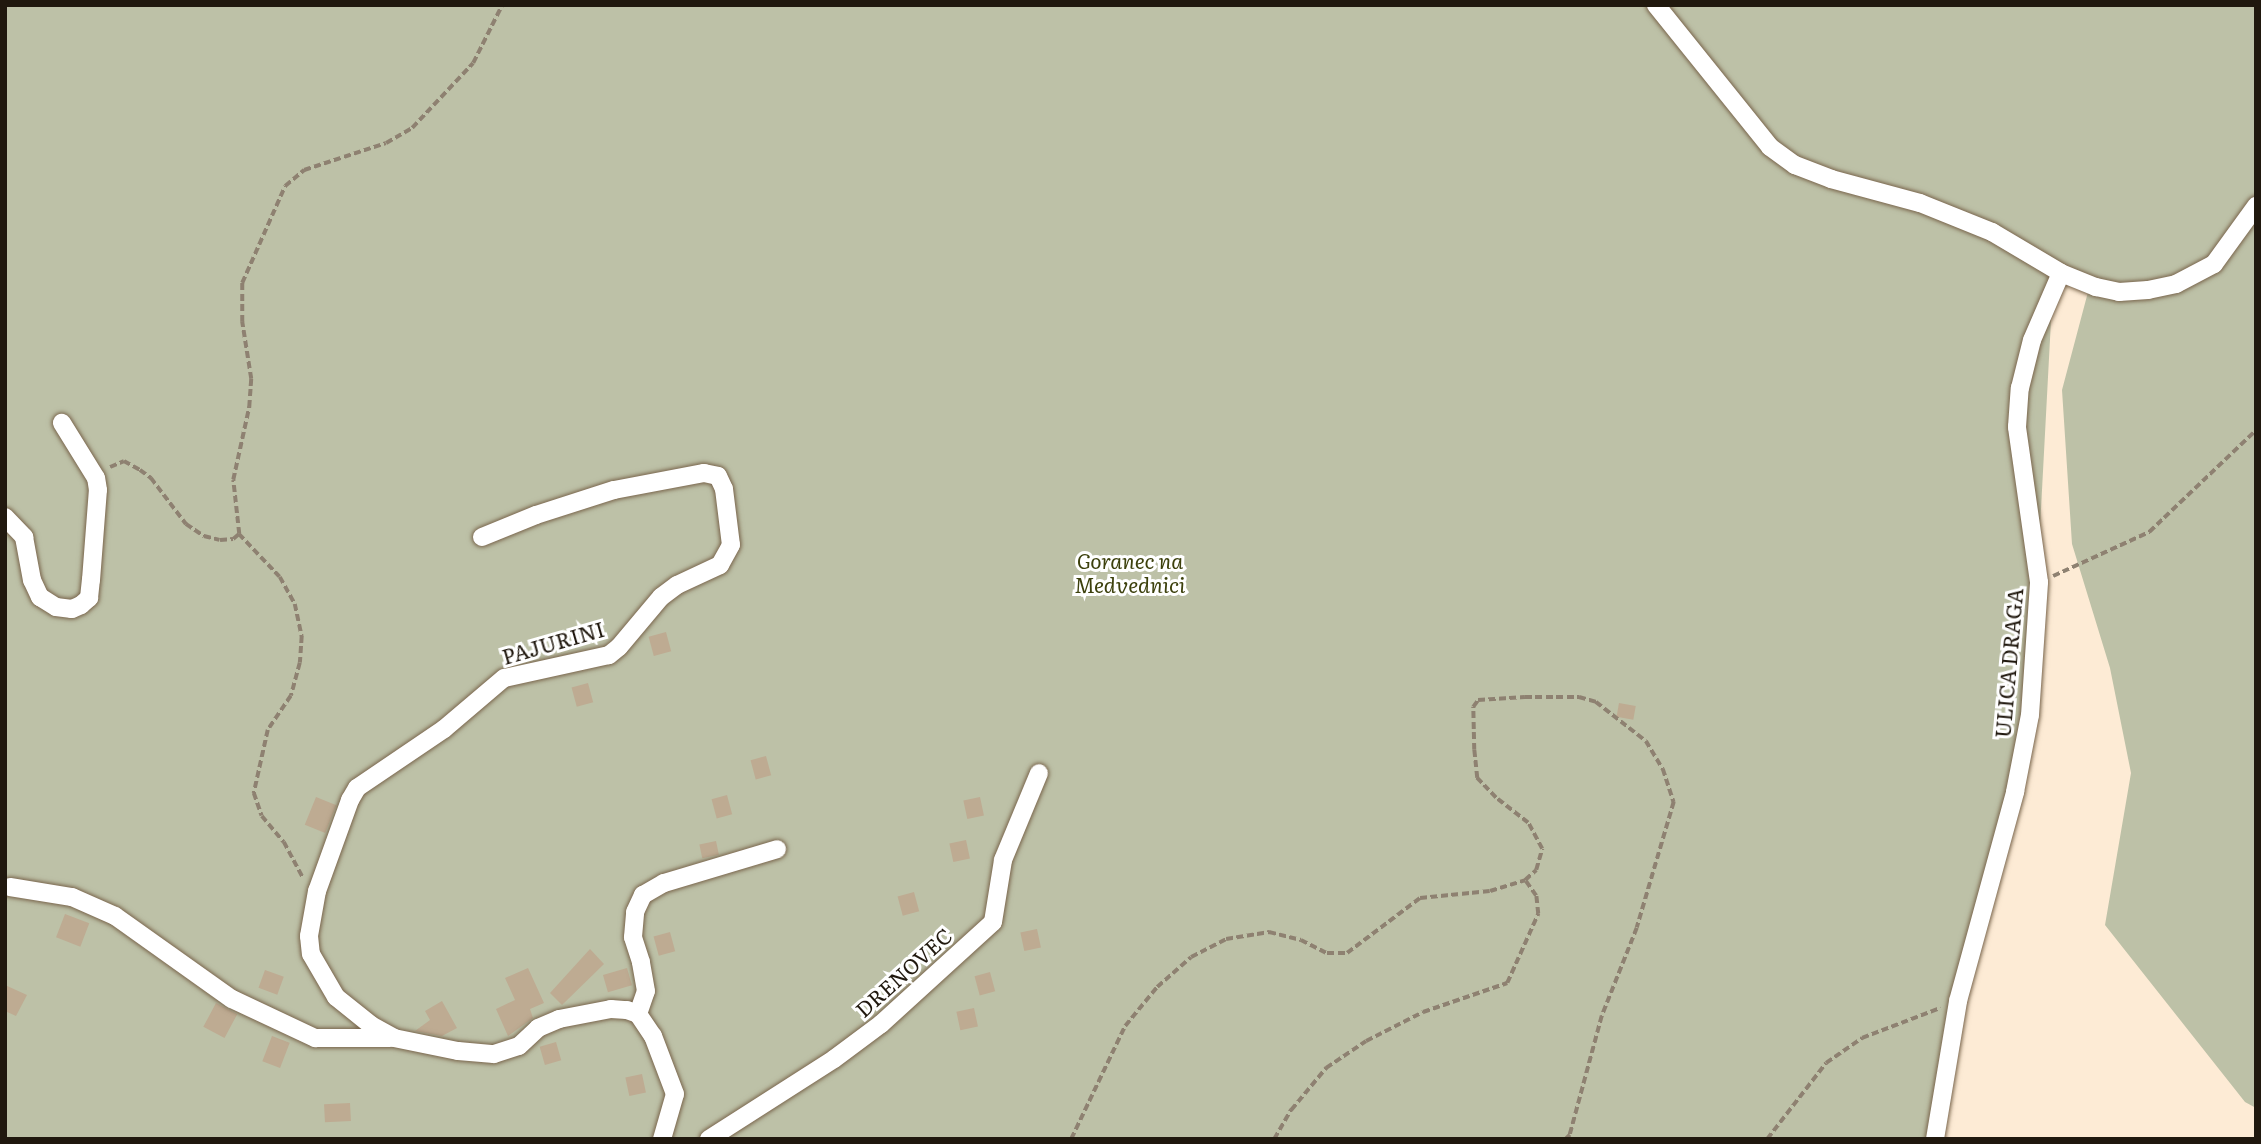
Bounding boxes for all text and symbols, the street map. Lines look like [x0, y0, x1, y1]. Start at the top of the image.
park label: Goranec na Medvednici [1075, 547, 1185, 597]
street label: ULICA DRAGA [1989, 587, 2027, 739]
street label: PAJURINI [499, 615, 607, 669]
street label: DRENOVEC [850, 922, 956, 1022]

